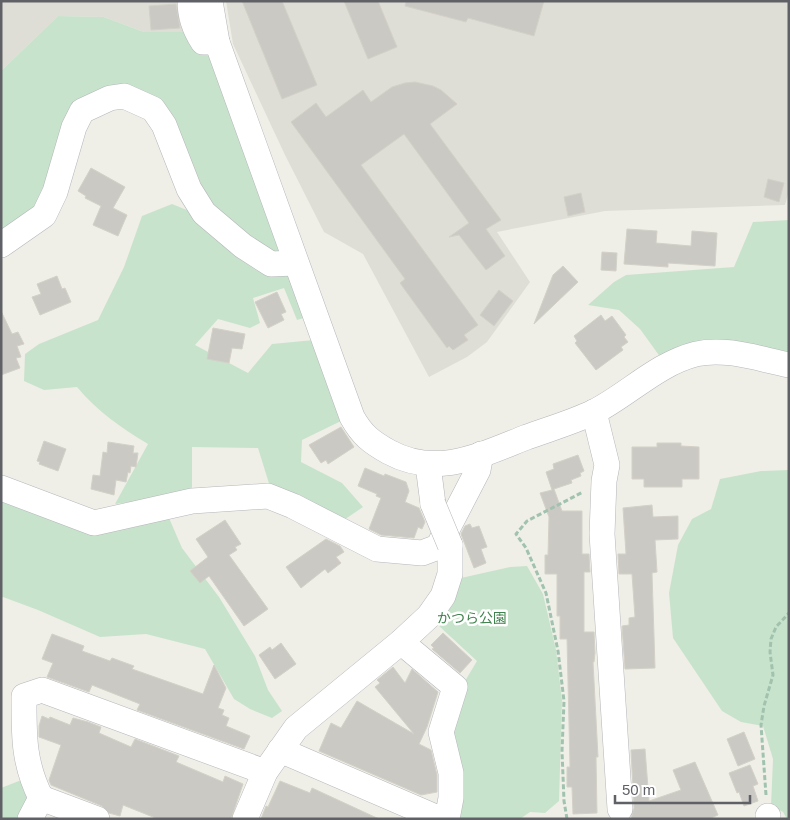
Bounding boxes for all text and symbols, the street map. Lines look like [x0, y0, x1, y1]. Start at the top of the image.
park label: かつら公園 [437, 610, 507, 626]
scale bar [615, 772, 750, 804]
text: 50 m [622, 781, 655, 798]

